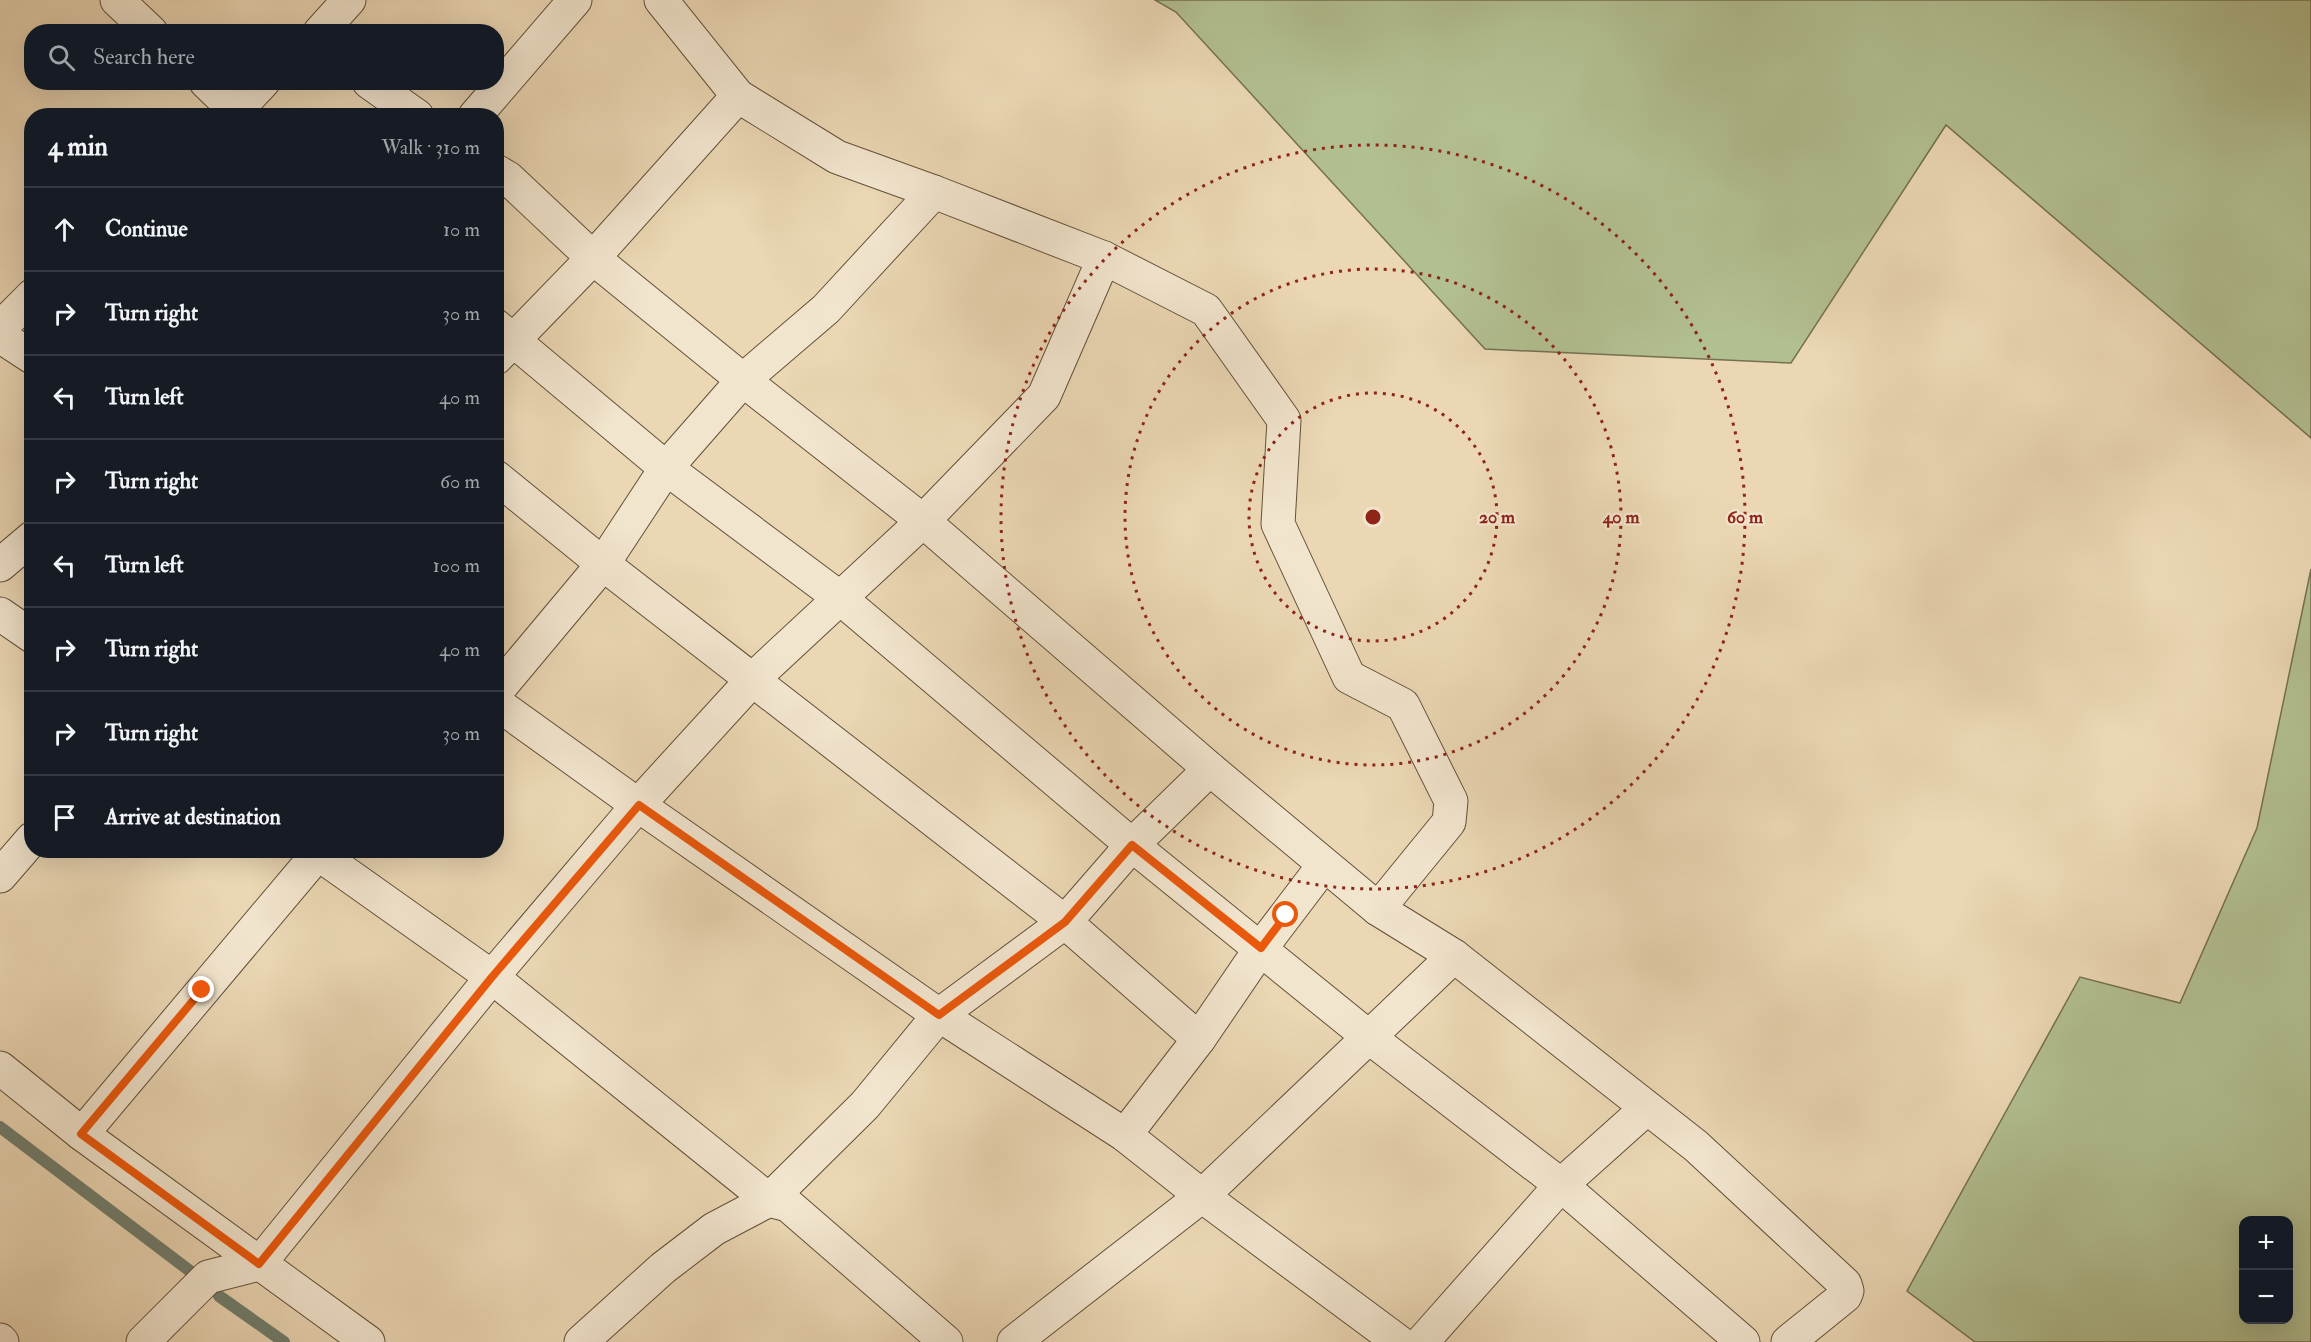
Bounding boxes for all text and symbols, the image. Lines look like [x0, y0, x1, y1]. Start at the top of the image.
search box [24, 24, 504, 90]
icon: search [45, 41, 78, 74]
text: Search here [93, 43, 195, 71]
text: 4 min [48, 131, 108, 163]
text: Walk · 310 m [381, 135, 480, 160]
icon: ahead [48, 213, 81, 246]
text: Continue [105, 215, 188, 243]
text: 10 m [443, 217, 480, 242]
icon: right [48, 297, 81, 330]
text: Turn right [105, 299, 198, 327]
text: 30 m [442, 301, 480, 326]
icon: left [48, 381, 81, 414]
text: Turn left [105, 383, 184, 411]
text: 40 m [439, 385, 480, 410]
icon: right [48, 465, 81, 498]
text: Turn right [105, 467, 198, 495]
text: 60 m [440, 469, 480, 494]
text: 20 m [1479, 506, 1516, 529]
text: 40 m [1602, 506, 1640, 529]
text: 60 m [1727, 506, 1764, 529]
centre of rings [1363, 507, 1383, 527]
icon: left [48, 549, 81, 582]
text: Turn left [105, 551, 184, 579]
text: 100 m [433, 553, 480, 578]
icon: right [48, 633, 81, 666]
text: Turn right [105, 635, 198, 663]
text: 40 m [439, 637, 480, 662]
icon: right [48, 717, 81, 750]
text: Turn right [105, 719, 198, 747]
text: 30 m [442, 721, 480, 746]
icon: arrive [48, 801, 81, 834]
text: Arrive at destination [105, 803, 281, 831]
route start [1272, 901, 1298, 927]
route end [188, 976, 214, 1002]
map controls [2239, 1216, 2293, 1324]
button: + [2239, 1216, 2293, 1270]
button: − [2239, 1270, 2293, 1324]

